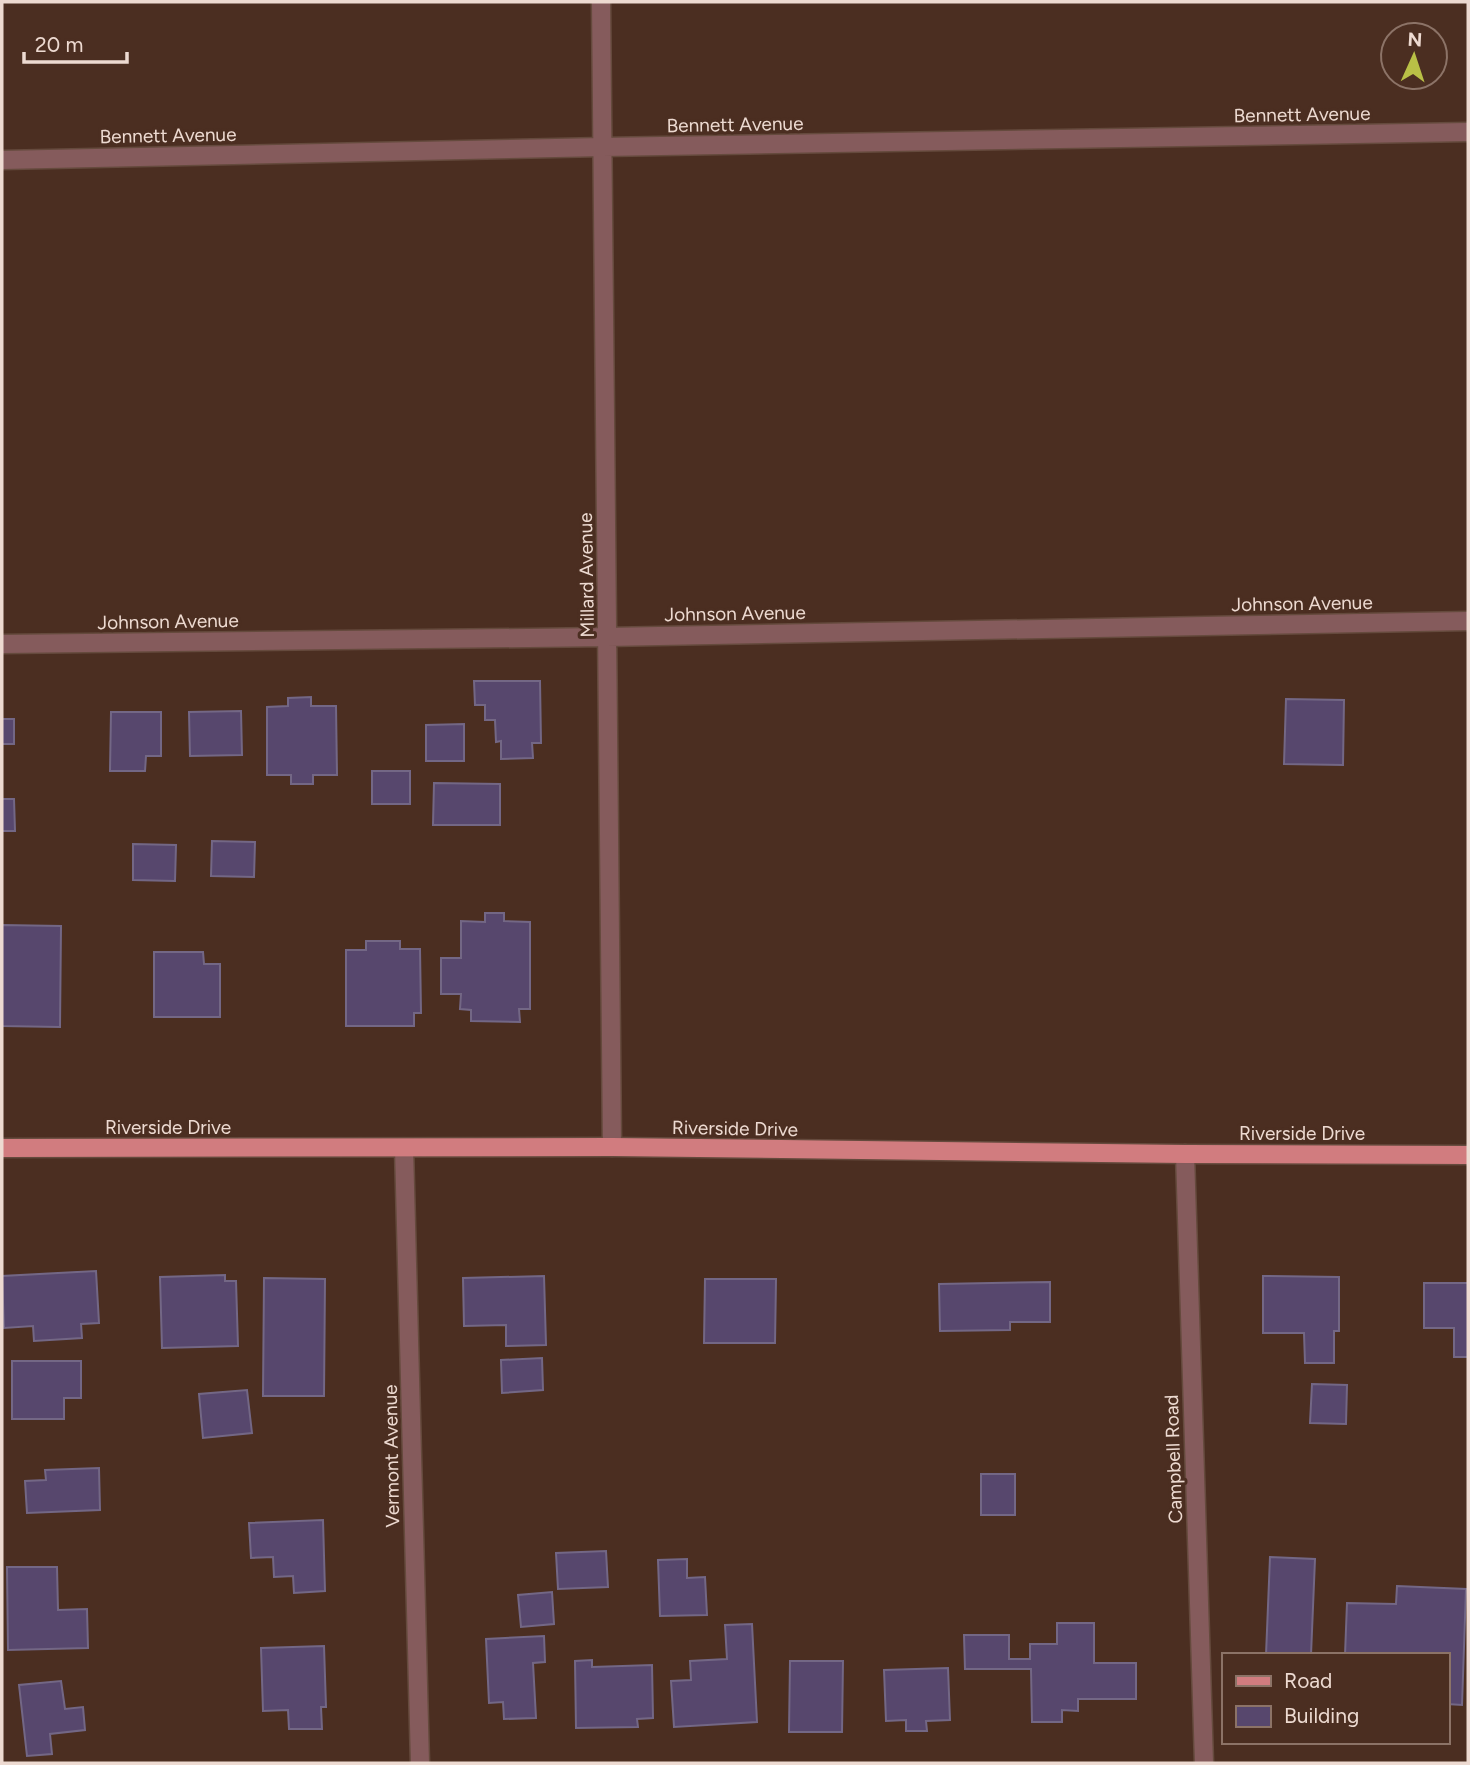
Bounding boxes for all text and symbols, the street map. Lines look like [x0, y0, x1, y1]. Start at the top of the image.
scale bar [24, 21, 128, 65]
north arrow [1379, 21, 1449, 91]
text: N [1407, 28, 1423, 51]
text: 20 m [35, 32, 83, 57]
street label: Bennett Avenue [1233, 102, 1371, 127]
street label: Bennett Avenue [666, 112, 804, 137]
street label: Bennett Avenue [99, 123, 237, 148]
street label: Millard Avenue [574, 512, 599, 638]
street label: Johnson Avenue [1231, 591, 1373, 616]
street label: Johnson Avenue [664, 601, 806, 626]
street label: Johnson Avenue [97, 609, 239, 634]
street label: Riverside Drive [105, 1116, 231, 1139]
street label: Riverside Drive [672, 1116, 798, 1141]
street label: Riverside Drive [1239, 1122, 1365, 1145]
street label: Vermont Avenue [379, 1384, 404, 1528]
street label: Campbell Road [1160, 1394, 1187, 1524]
legend [1222, 1653, 1449, 1744]
text: Road [1284, 1668, 1332, 1693]
text: Building [1284, 1703, 1359, 1728]

